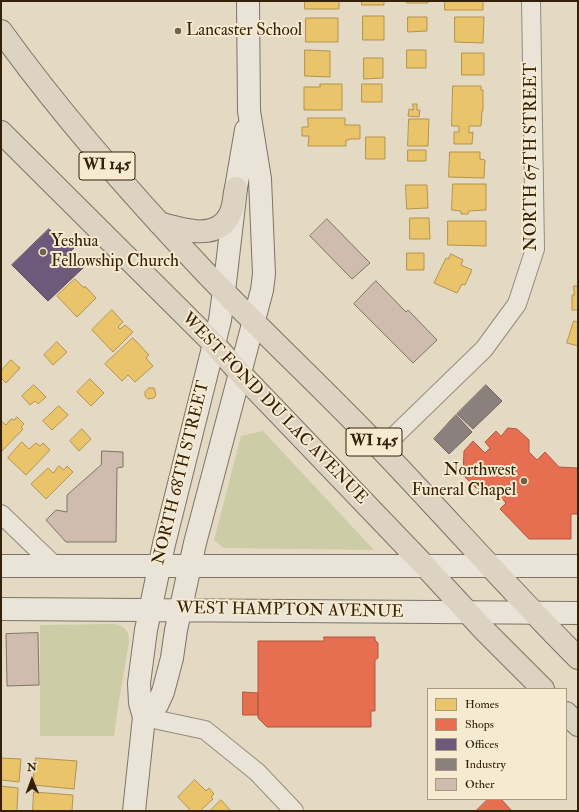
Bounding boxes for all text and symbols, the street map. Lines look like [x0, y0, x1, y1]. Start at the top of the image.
place label: Lancaster School [186, 21, 302, 41]
marker: Lancaster School [173, 26, 183, 36]
street label: NORTH 67TH STREET [522, 63, 542, 251]
road number: WI 145 [79, 152, 135, 180]
place label: Yeshua Fellowship Church [51, 232, 179, 272]
marker: Yeshua Fellowship Church [38, 247, 48, 257]
street label: WEST FOND DU LAC AVENUE [177, 309, 371, 509]
street label: NORTH 68TH STREET [149, 379, 215, 567]
road number: WI 145 [346, 428, 402, 456]
place label: Northwest Funeral Chapel [411, 461, 516, 501]
marker: Northwest Funeral Chapel [519, 476, 529, 486]
street label: WEST HAMPTON AVENUE [176, 599, 404, 623]
legend [427, 688, 567, 800]
text: Homes [465, 697, 499, 712]
text: Shops [465, 717, 494, 732]
text: Offices [465, 737, 498, 752]
text: Industry [465, 757, 506, 772]
north arrow [12, 760, 52, 800]
text: N [27, 761, 37, 774]
text: Other [465, 777, 494, 792]

